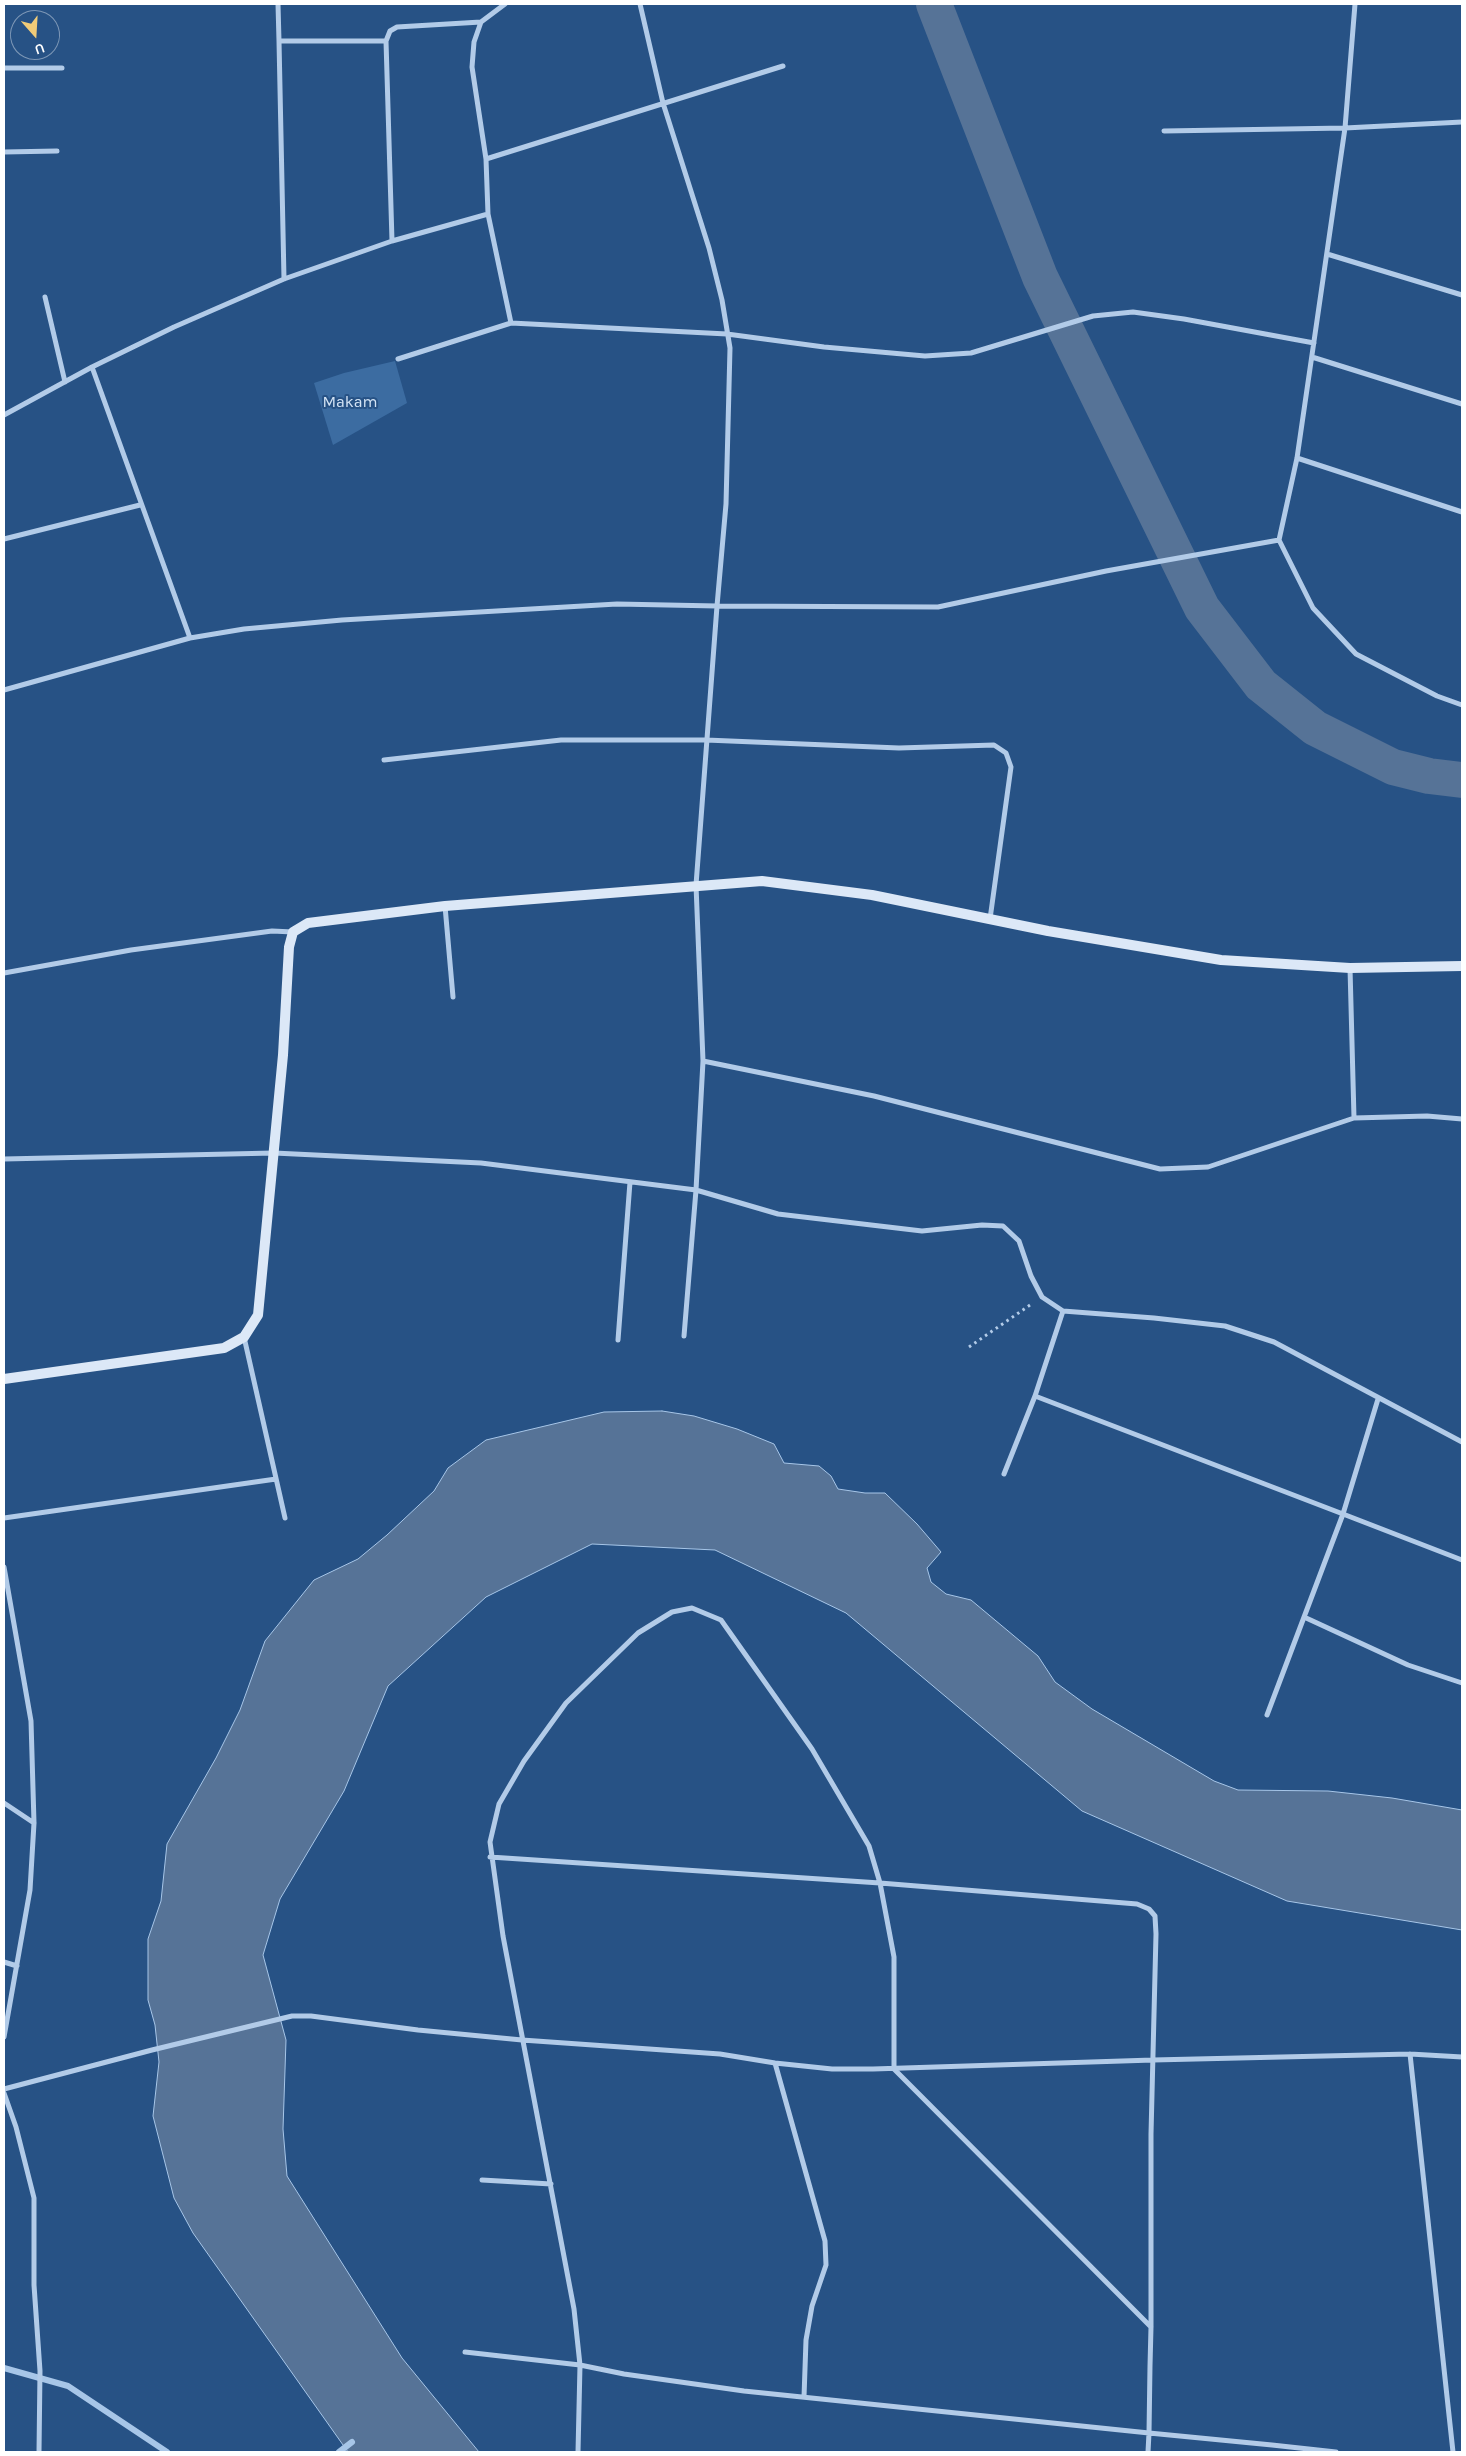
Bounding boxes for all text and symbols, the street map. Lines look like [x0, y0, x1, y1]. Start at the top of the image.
north arrow [10, 10, 60, 60]
text: U [32, 39, 47, 58]
park label: Makam [322, 392, 378, 412]

